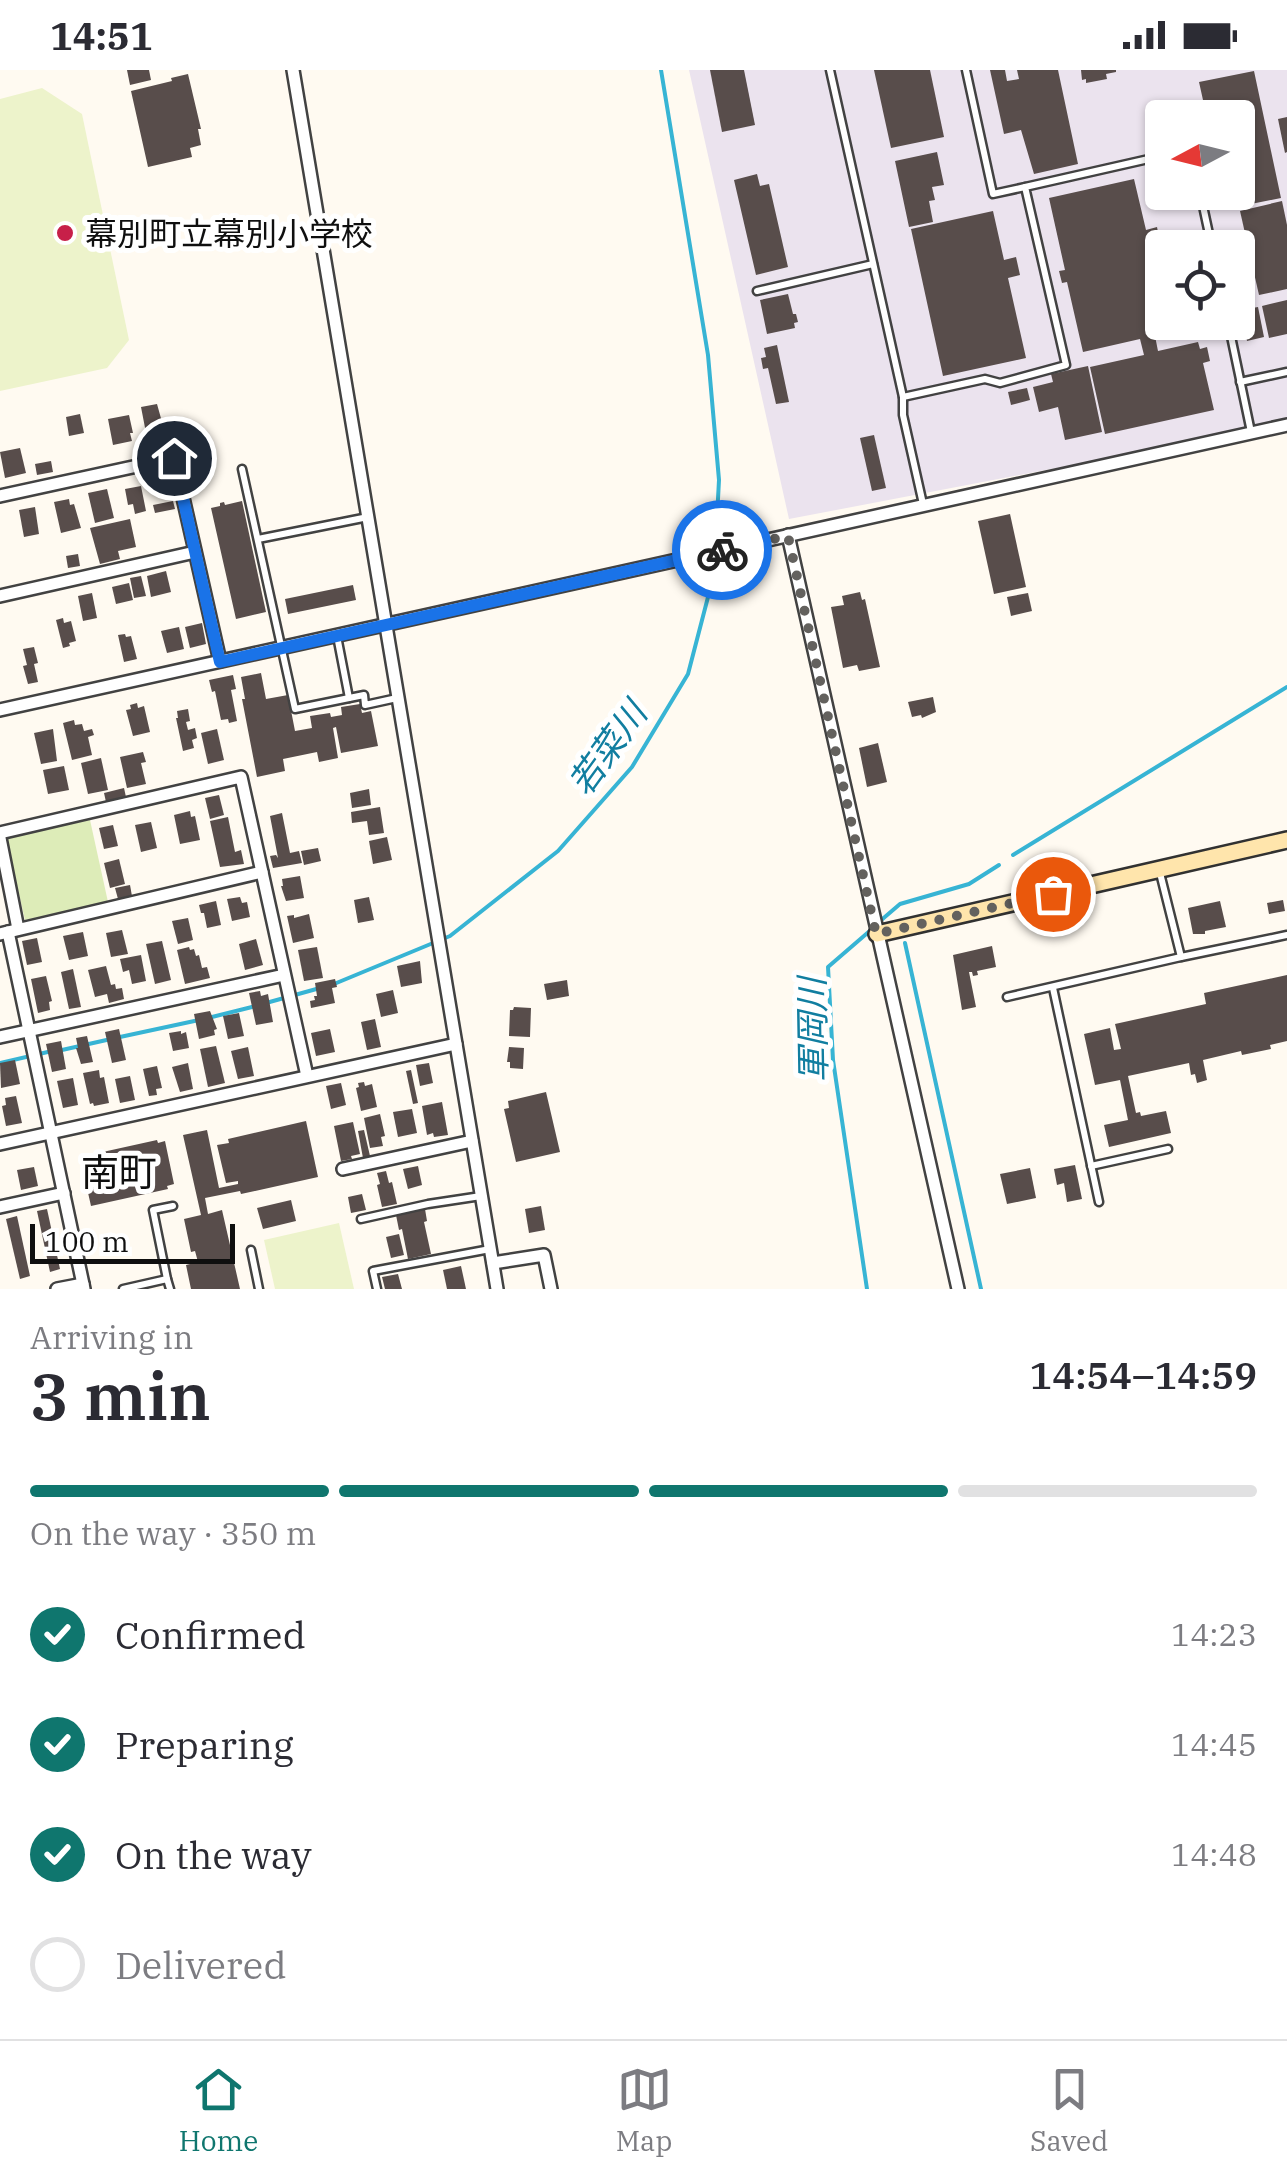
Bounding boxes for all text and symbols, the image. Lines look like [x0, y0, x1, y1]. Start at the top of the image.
text: 14:51 [50, 11, 153, 60]
north arrow [1145, 100, 1255, 210]
map controls [1145, 100, 1255, 340]
place label: 幕別町立幕別小学校 [85, 212, 373, 254]
marker: 幕別町立幕別小学校 [54, 222, 76, 244]
button: locate [1145, 230, 1255, 340]
pin [132, 416, 217, 501]
icon: home [147, 431, 202, 486]
courier [672, 500, 772, 600]
icon: bike [695, 523, 750, 578]
water label: 若菜川 [558, 689, 659, 804]
pin [1011, 852, 1096, 937]
icon: bag [1026, 867, 1081, 922]
water label: 軍岡川 [788, 973, 836, 1083]
district label: 南町 [81, 1147, 157, 1196]
scale bar [30, 1219, 235, 1264]
text: 100 m [45, 1223, 129, 1260]
text: Arriving in [30, 1316, 193, 1358]
text: 14:54–14:59 [1030, 1350, 1257, 1399]
text: 3 min [30, 1353, 211, 1438]
text: On the way · 350 m [30, 1512, 316, 1554]
icon: check [30, 1607, 85, 1662]
text: Confirmed [115, 1610, 306, 1659]
text: 14:23 [1171, 1613, 1257, 1655]
icon: check [30, 1717, 85, 1772]
text: Preparing [115, 1720, 294, 1769]
text: 14:45 [1171, 1723, 1257, 1765]
icon: check [30, 1827, 85, 1882]
text: On the way [115, 1830, 312, 1879]
text: 14:48 [1171, 1833, 1257, 1875]
text: Delivered [115, 1940, 287, 1989]
tab: Home [179, 2062, 258, 2159]
tab: Map [616, 2062, 673, 2159]
tab: Saved [1030, 2062, 1108, 2159]

